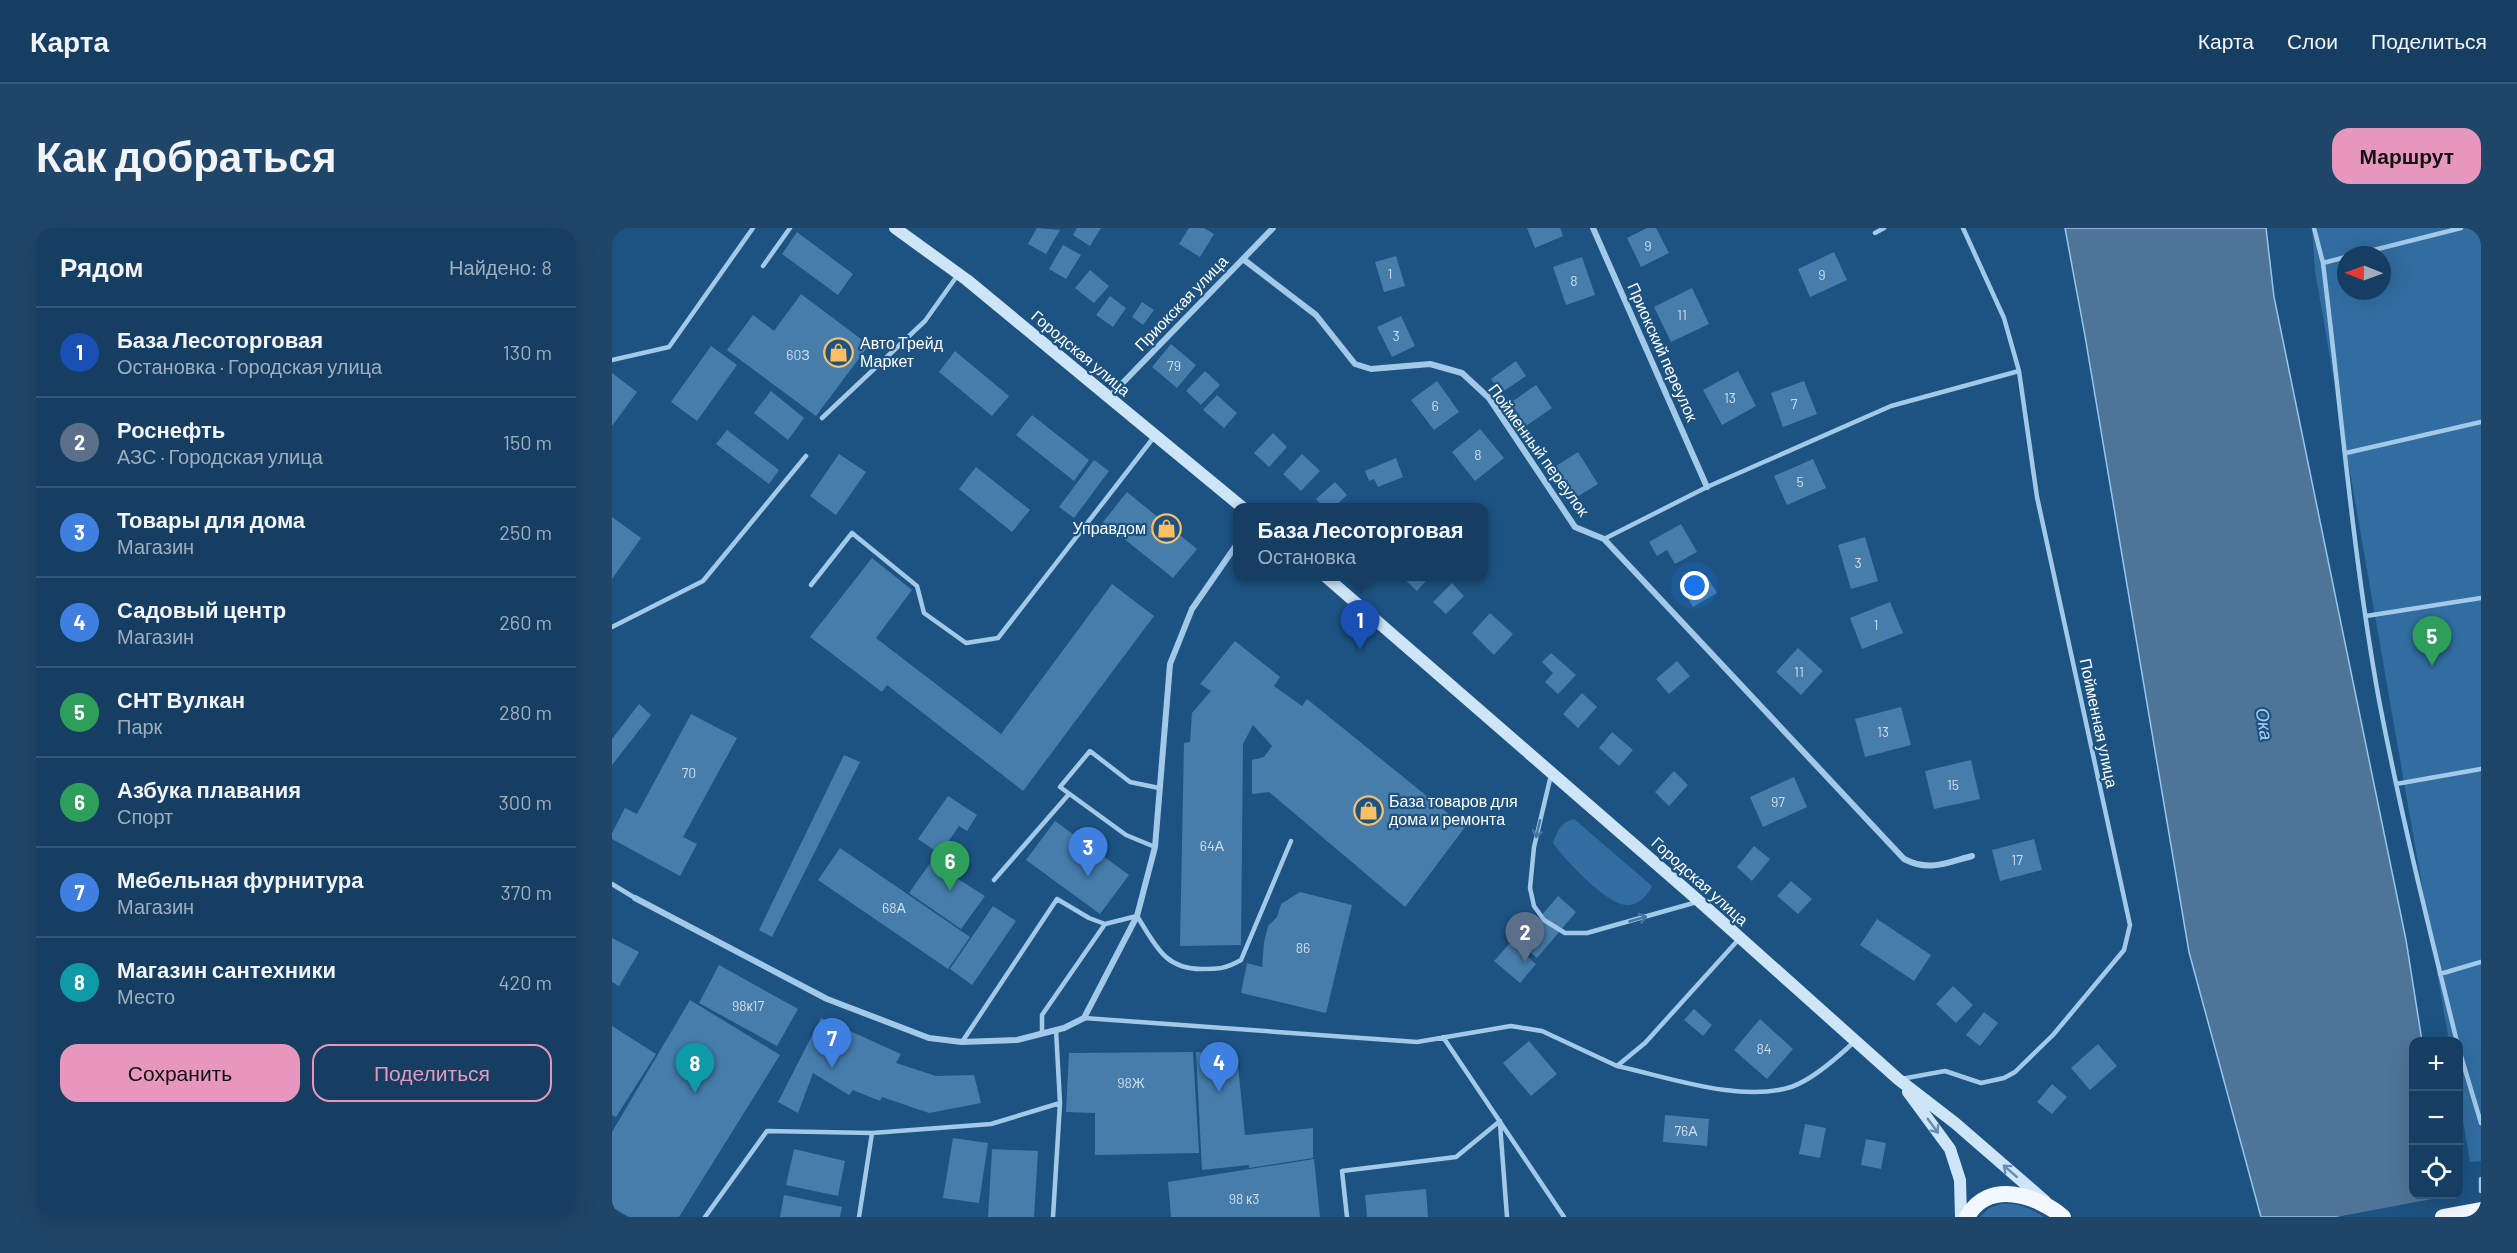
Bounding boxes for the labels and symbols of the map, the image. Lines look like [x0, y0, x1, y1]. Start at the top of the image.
house number: 9 [1644, 237, 1652, 254]
north arrow [2337, 246, 2391, 300]
street label: Приокская улица [1130, 251, 1231, 354]
house number: 1 [1388, 265, 1392, 282]
house number: 9 [1818, 266, 1826, 283]
house number: 8 [1570, 272, 1578, 289]
street label: Приокский переулок [1624, 280, 1703, 425]
street label: Городская улица [1028, 306, 1135, 400]
house number: 11 [1677, 306, 1687, 323]
house number: 3 [1392, 327, 1400, 344]
place label: Авто Трейд Маркет [860, 333, 944, 370]
shop icon: Авто Трейд Маркет [823, 336, 855, 368]
house number: 60З [786, 346, 810, 363]
house number: 79 [1167, 357, 1181, 374]
street label: Пойменный переулок [1485, 380, 1594, 520]
house number: 13 [1724, 389, 1736, 406]
house number: 7 [1791, 395, 1798, 412]
house number: 6 [1431, 397, 1439, 414]
house number: 8 [1474, 446, 1482, 463]
house number: 5 [1796, 473, 1804, 490]
shop icon: Управдом [1151, 512, 1183, 544]
place label: Управдом [1073, 518, 1146, 537]
house number: 3 [1854, 554, 1862, 571]
your location [1680, 571, 1709, 600]
pin: 1 [1340, 600, 1380, 650]
house number: 1 [1874, 616, 1878, 633]
pin: 5 [2412, 616, 2452, 666]
street label: Пойменная улица [2077, 657, 2122, 789]
house number: 11 [1794, 663, 1804, 680]
water label: Ока [2252, 706, 2278, 742]
house number: 13 [1877, 723, 1889, 740]
house number: 70 [682, 764, 696, 781]
house number: 15 [1947, 776, 1959, 793]
place label: База товаров для дома и ремонта [1389, 791, 1518, 828]
house number: 97 [1771, 793, 1785, 810]
shop icon: База товаров для дома и ремонта [1352, 794, 1384, 826]
one-way arrow [1532, 819, 1544, 838]
pin: 3 [1068, 828, 1108, 877]
street label: Городская улица [1648, 832, 1753, 929]
house number: 64А [1200, 837, 1225, 854]
pin: 6 [930, 842, 970, 891]
house number: 17 [2011, 851, 2023, 868]
house number: 68А [882, 899, 907, 916]
pin: 2 [1506, 912, 1544, 962]
one-way arrow [1628, 913, 1647, 924]
house number: 86 [1296, 939, 1310, 956]
house number: 98к17 [732, 997, 764, 1014]
pin: 7 [812, 1018, 852, 1068]
house number: 84 [1756, 1040, 1772, 1057]
pin: 4 [1200, 1042, 1238, 1092]
pin: 8 [676, 1044, 715, 1093]
house number: 98Ж [1117, 1074, 1145, 1091]
one-way arrow [1927, 1118, 1939, 1134]
house number: 76А [1674, 1122, 1698, 1139]
one-way arrow [2003, 1164, 2018, 1178]
house number: 98 к3 [1229, 1190, 1259, 1207]

